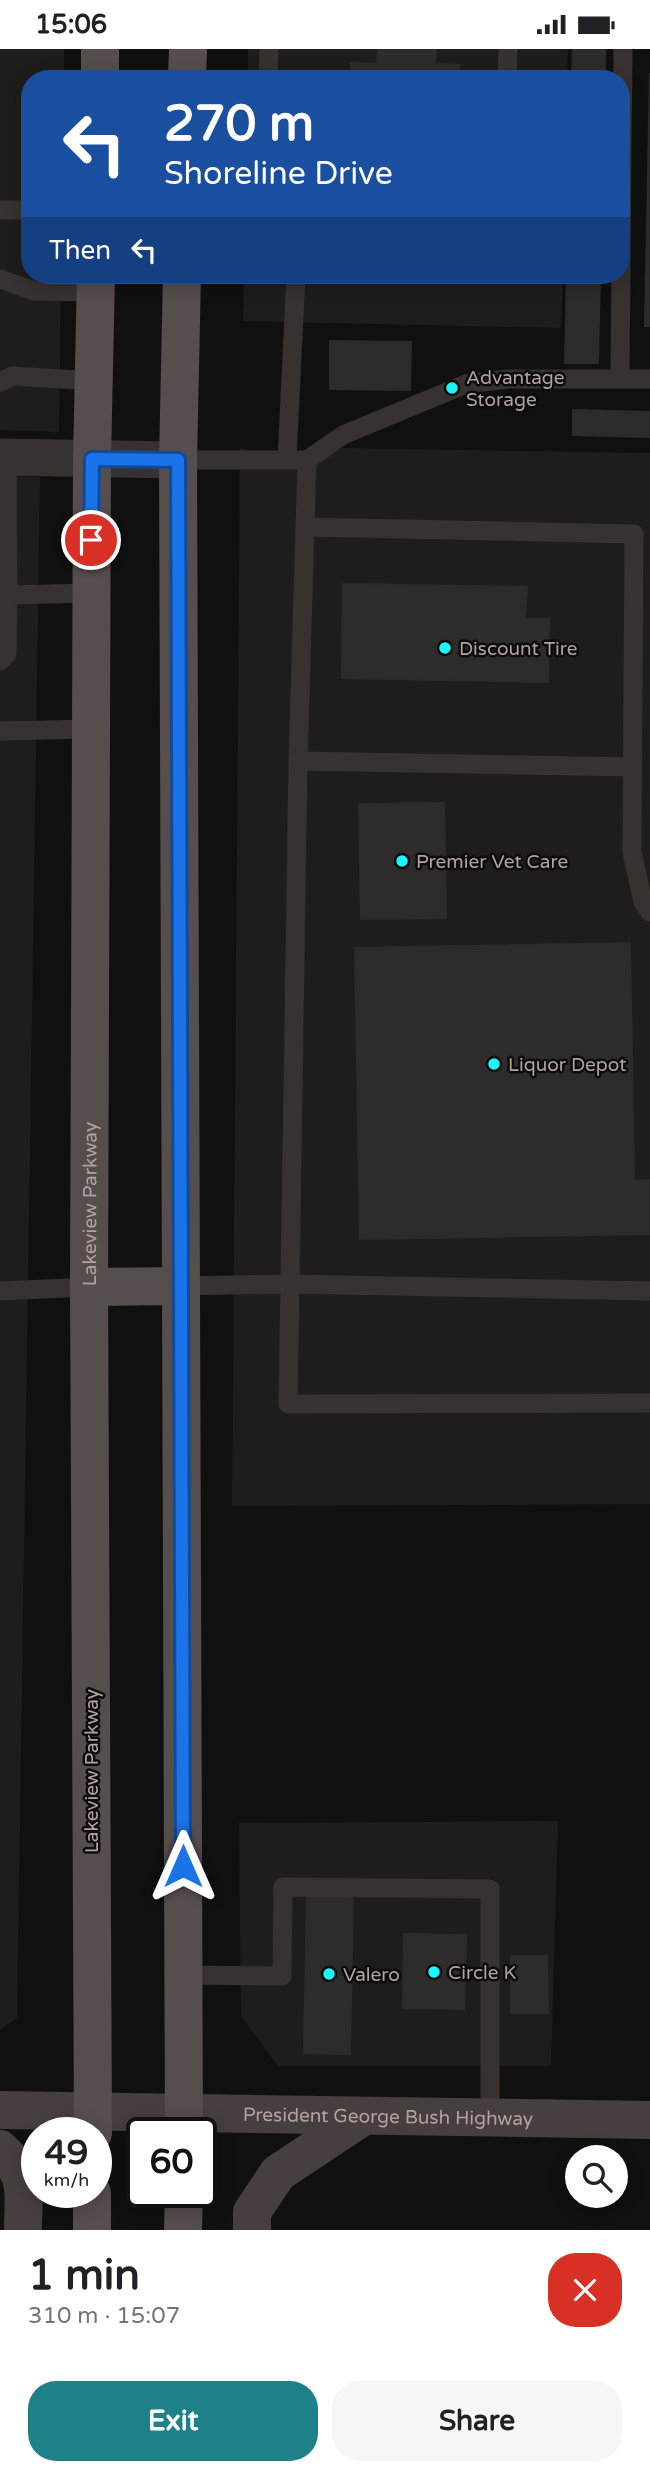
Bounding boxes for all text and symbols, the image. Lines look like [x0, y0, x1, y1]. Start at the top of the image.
text: 15:06 [35, 9, 107, 40]
text: 270 m [164, 95, 314, 154]
icon: left [49, 98, 140, 189]
text: Shoreline Drive [164, 155, 393, 193]
icon: left [125, 231, 163, 269]
text: Then [49, 235, 111, 266]
place label: Advantage Storage [466, 367, 565, 411]
marker: Advantage Storage [444, 380, 460, 396]
pin [61, 510, 121, 570]
icon: arrive [72, 521, 110, 559]
place label: Discount Tire [459, 638, 578, 660]
marker: Discount Tire [437, 640, 453, 656]
place label: Premier Vet Care [416, 851, 568, 873]
marker: Premier Vet Care [394, 853, 410, 869]
place label: Liquor Depot [508, 1054, 626, 1076]
marker: Liquor Depot [486, 1056, 502, 1072]
street label: Lakeview Parkway [79, 1122, 102, 1286]
street label: Lakeview Parkway [81, 1689, 103, 1853]
position arrow [146, 1829, 220, 1903]
place label: Circle K [448, 1962, 516, 1984]
place label: Valero [343, 1964, 400, 1986]
marker: Circle K [426, 1964, 442, 1980]
marker: Valero [321, 1966, 337, 1982]
street label: President George Bush Highway [243, 2104, 533, 2130]
speed limit sign: 60 [126, 2117, 217, 2208]
text: 49 [45, 2132, 88, 2174]
map controls [565, 2145, 628, 2208]
button: search [565, 2145, 628, 2208]
text: km/h [44, 2169, 89, 2191]
text: 1 min [28, 2250, 140, 2301]
button: close [548, 2253, 622, 2327]
text: 310 m · 15:07 [28, 2302, 180, 2330]
button: Exit [28, 2381, 318, 2461]
button: Share [332, 2381, 622, 2461]

